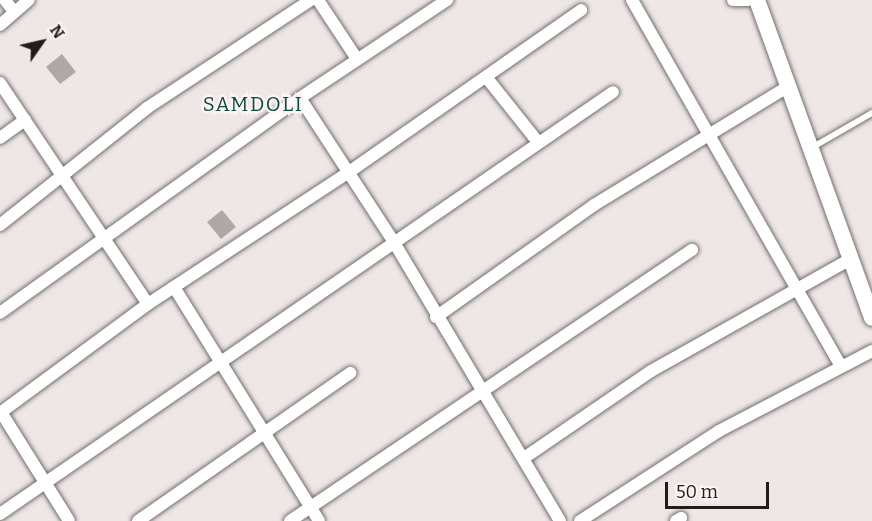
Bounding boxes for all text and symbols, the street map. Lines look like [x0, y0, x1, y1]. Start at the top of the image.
north arrow [12, 12, 72, 72]
text: N [46, 21, 69, 42]
district label: SAMDOLI [203, 92, 303, 116]
scale bar [668, 470, 772, 508]
text: 50 m [676, 481, 718, 503]

